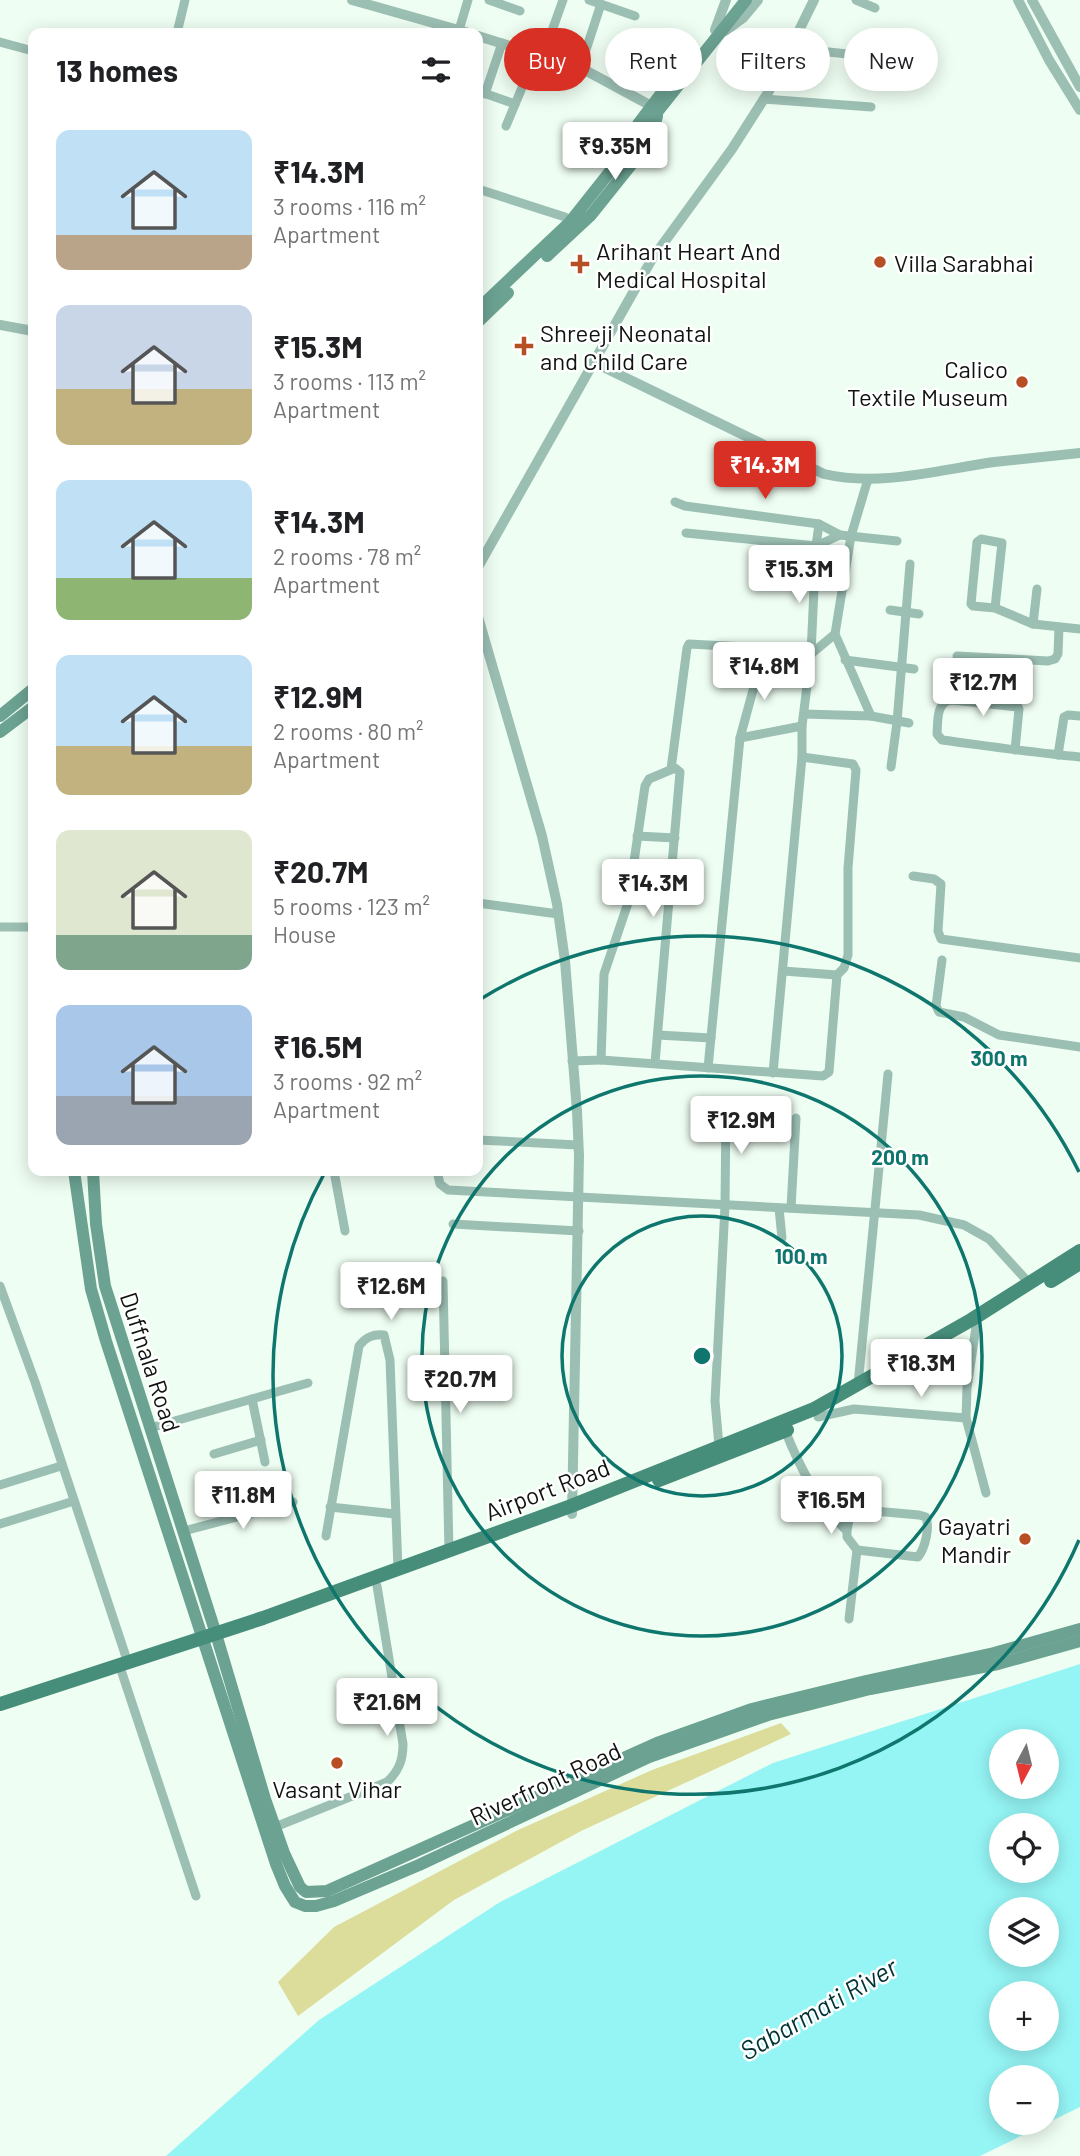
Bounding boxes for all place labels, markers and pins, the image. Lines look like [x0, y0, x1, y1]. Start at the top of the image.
pin: ₹9.35M [558, 122, 672, 182]
place label: Arihant Heart And Medical Hospital [596, 236, 781, 293]
place label: Villa Sarabhai [894, 248, 1034, 277]
marker: Arihant Heart And Medical Hospital [570, 254, 590, 274]
marker: Villa Sarabhai [872, 254, 888, 270]
place label: Shreeji Neonatal and Child Care [540, 318, 712, 375]
marker: Shreeji Neonatal and Child Care [514, 336, 534, 356]
place label: Calico Textile Museum [847, 354, 1008, 411]
marker: Calico Textile Museum [1014, 374, 1030, 390]
pin: ₹14.3M [708, 442, 822, 501]
pin: ₹15.3M [742, 546, 856, 605]
pin: ₹14.8M [707, 642, 821, 702]
pin: ₹12.7M [926, 658, 1040, 718]
pin: ₹14.3M [596, 860, 710, 919]
pin: ₹12.9M [684, 1096, 798, 1156]
pin: ₹12.6M [334, 1262, 448, 1322]
pin: ₹18.3M [864, 1340, 978, 1399]
centre of rings [690, 1344, 714, 1368]
pin: ₹20.7M [403, 1356, 517, 1415]
pin: ₹11.8M [186, 1472, 300, 1531]
pin: ₹16.5M [774, 1476, 888, 1536]
place label: Gayatri Mandir [938, 1511, 1011, 1568]
marker: Gayatri Mandir [1017, 1531, 1033, 1547]
pin: ₹21.6M [330, 1678, 444, 1738]
marker: Vasant Vihar [329, 1755, 345, 1771]
place label: Vasant Vihar [272, 1774, 402, 1803]

